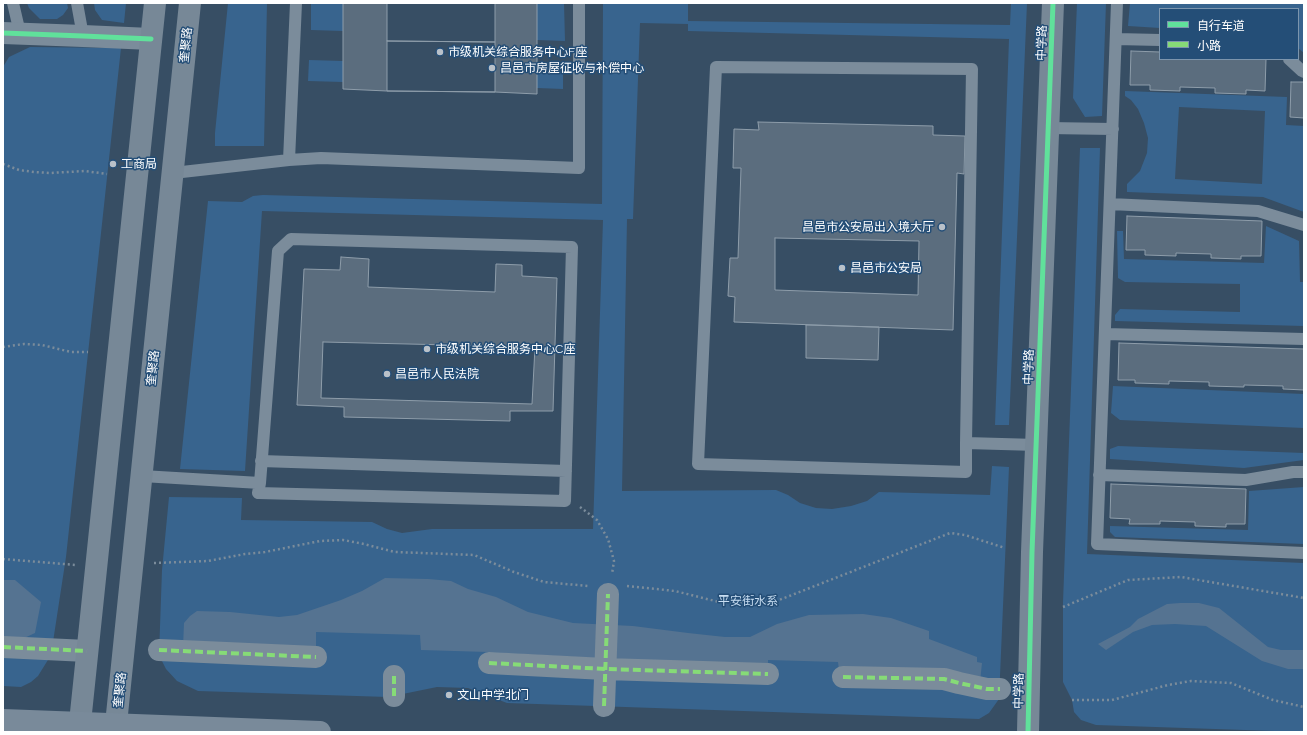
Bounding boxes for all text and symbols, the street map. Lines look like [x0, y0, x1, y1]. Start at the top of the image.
legend [1159, 8, 1299, 60]
text: 自行车道 [1197, 19, 1245, 33]
street label: 中学路 [1034, 25, 1050, 61]
street label: 奎聚路 [177, 26, 195, 64]
text: 小路 [1197, 39, 1221, 53]
place label: 市级机关综合服务中心F座 [448, 45, 587, 59]
marker: 市级机关综合服务中心F座 [435, 47, 445, 57]
place label: 昌邑市房屋征收与补偿中心 [500, 61, 644, 75]
marker: 昌邑市房屋征收与补偿中心 [487, 63, 497, 73]
place label: 工商局 [121, 157, 157, 171]
marker: 工商局 [108, 159, 118, 169]
place label: 昌邑市公安局出入境大厅 [802, 220, 934, 234]
marker: 昌邑市公安局出入境大厅 [937, 222, 947, 232]
place label: 昌邑市公安局 [850, 261, 922, 275]
marker: 昌邑市公安局 [837, 263, 847, 273]
place label: 市级机关综合服务中心C座 [435, 342, 575, 356]
marker: 市级机关综合服务中心C座 [422, 344, 432, 354]
street label: 奎聚路 [144, 349, 162, 387]
street label: 中学路 [1021, 349, 1037, 385]
place label: 昌邑市人民法院 [395, 367, 479, 381]
marker: 昌邑市人民法院 [382, 369, 392, 379]
park label: 平安街水系 [718, 594, 778, 608]
street label: 奎聚路 [111, 671, 129, 709]
street label: 中学路 [1011, 673, 1027, 709]
place label: 文山中学北门 [457, 688, 529, 702]
marker: 文山中学北门 [444, 690, 454, 700]

